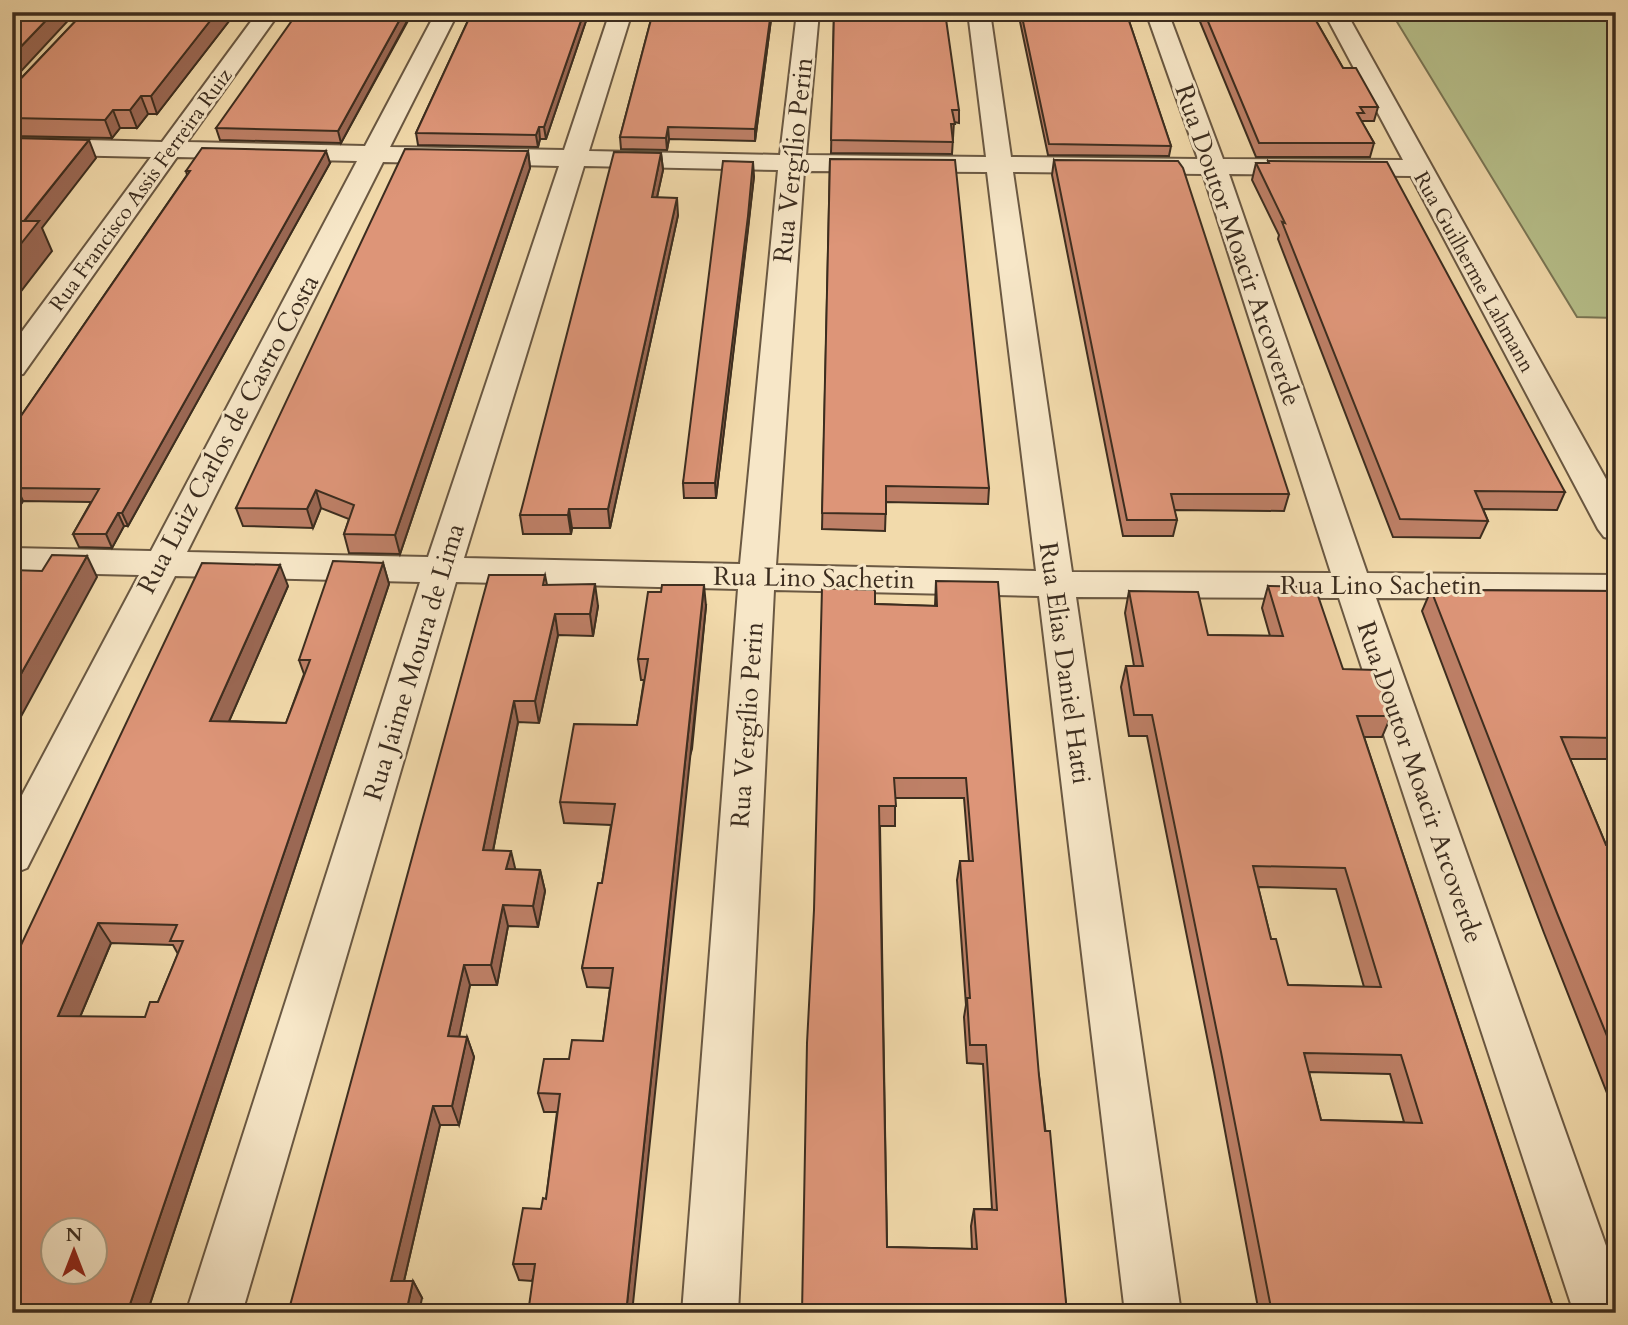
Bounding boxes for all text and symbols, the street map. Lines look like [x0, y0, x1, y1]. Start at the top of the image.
street label: Rua Vergílio Perin [765, 55, 821, 265]
street label: Rua Francisco Assis Ferreira Ruiz [43, 62, 240, 317]
street label: Rua Doutor Moacir Arcoverde [1166, 79, 1310, 411]
street label: Rua Guilherme Lahmann [1407, 166, 1541, 378]
street label: Rua Luiz Carlos de Castro Costa [129, 268, 327, 600]
street label: Rua Jaime Moura de Lima [355, 519, 473, 805]
street label: Rua Elias Daniel Hatti [1031, 540, 1099, 786]
street label: Rua Lino Sachetin [713, 559, 915, 597]
street label: Rua Lino Sachetin [1280, 568, 1482, 603]
street label: Rua Doutor Moacir Arcoverde [1348, 616, 1492, 948]
street label: Rua Vergílio Perin [722, 621, 772, 829]
north arrow [38, 1216, 108, 1286]
text: N [66, 1222, 83, 1248]

